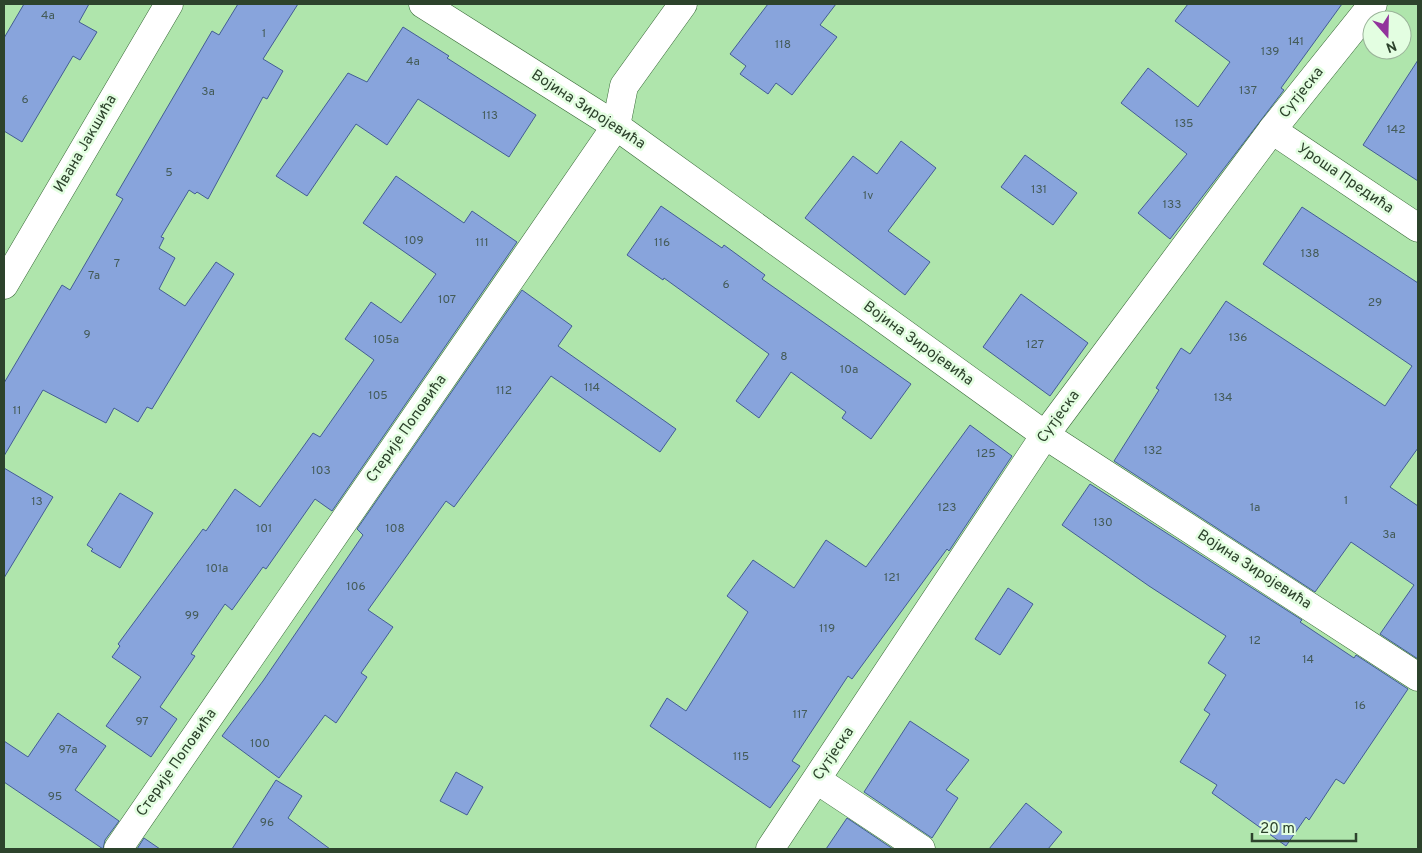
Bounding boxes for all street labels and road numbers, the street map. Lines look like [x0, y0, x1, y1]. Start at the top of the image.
street label: Сутјеска [1276, 63, 1328, 123]
street label: Војина Зиројевића [527, 66, 649, 154]
street label: Ивана Јакшића [50, 92, 122, 196]
street label: Уроша Предића [1293, 140, 1397, 218]
street label: Војина Зиројевића [859, 297, 977, 391]
street label: Стерије Поповића [363, 371, 451, 487]
street label: Сутјеска [1034, 387, 1084, 447]
street label: Војина Зиројевића [1193, 526, 1315, 614]
street label: Стерије Поповића [133, 705, 221, 821]
street label: Сутјеска [809, 724, 859, 784]

